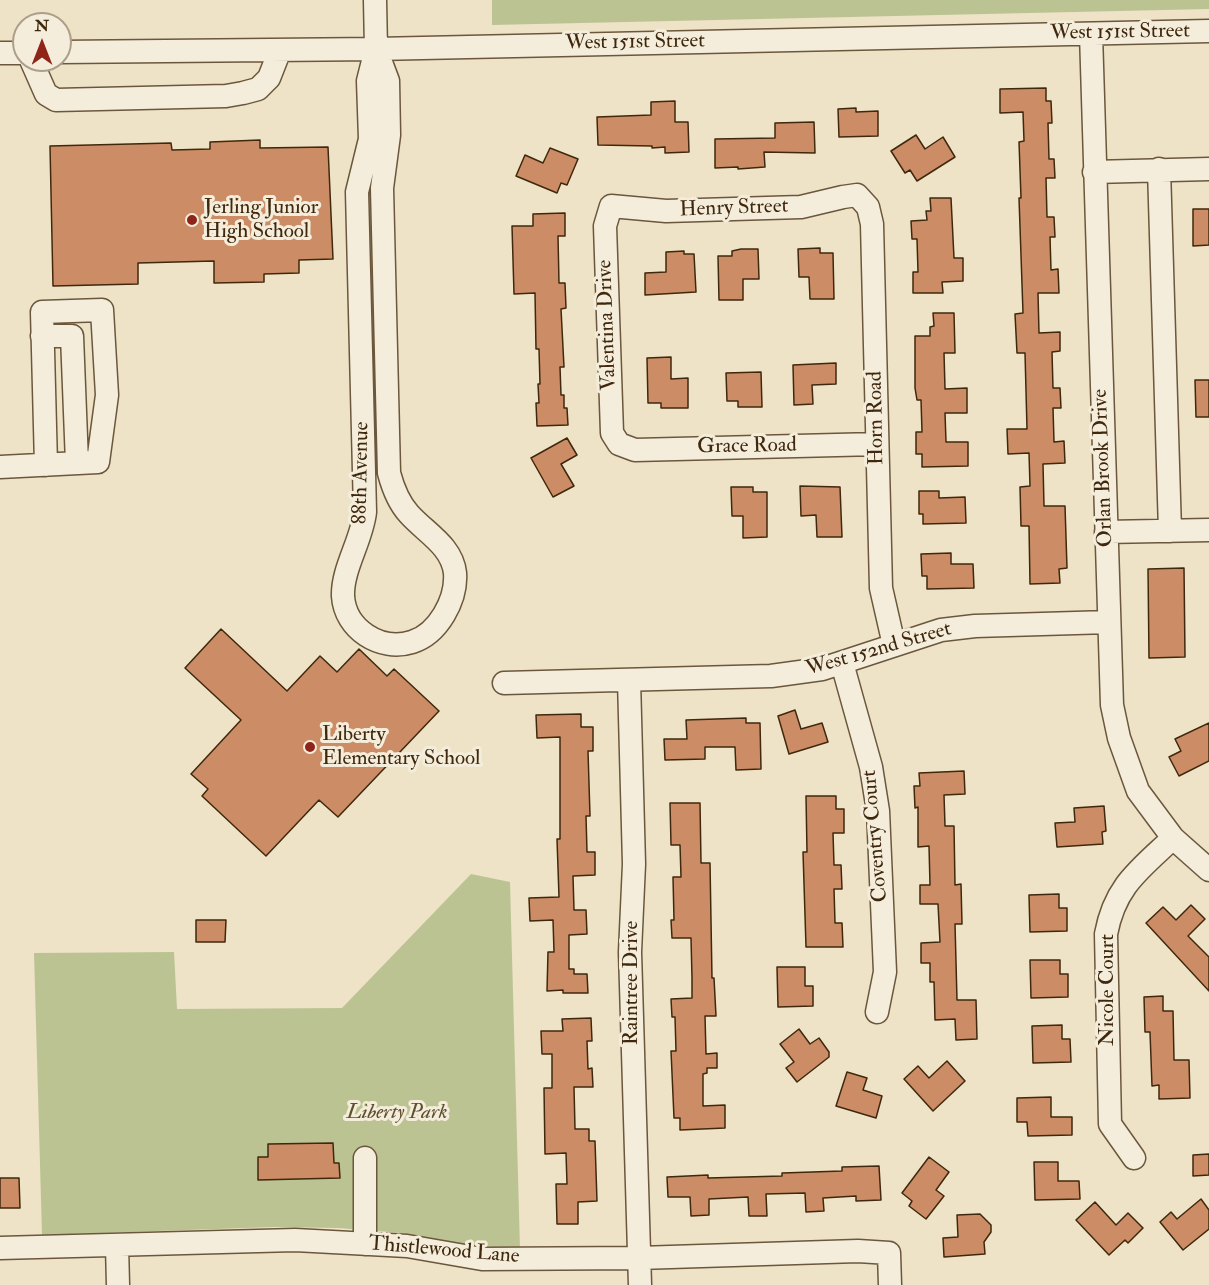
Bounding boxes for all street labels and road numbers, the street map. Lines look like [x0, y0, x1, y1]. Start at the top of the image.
street label: West 151st Street [1050, 19, 1190, 47]
street label: West 151st Street [565, 29, 705, 57]
street label: Henry Street [679, 195, 789, 223]
street label: Valentina Drive [593, 259, 623, 391]
street label: Horn Road [864, 371, 890, 465]
street label: Orlan Brook Drive [1089, 389, 1119, 547]
street label: 88th Avenue [349, 421, 375, 525]
street label: Grace Road [697, 434, 797, 460]
street label: West 152nd Street [803, 617, 955, 683]
street label: Coventry Court [858, 769, 894, 903]
street label: Raintree Drive [619, 921, 645, 1045]
street label: Nicole Court [1095, 934, 1121, 1046]
street label: Thistlewood Lane [367, 1232, 521, 1270]

